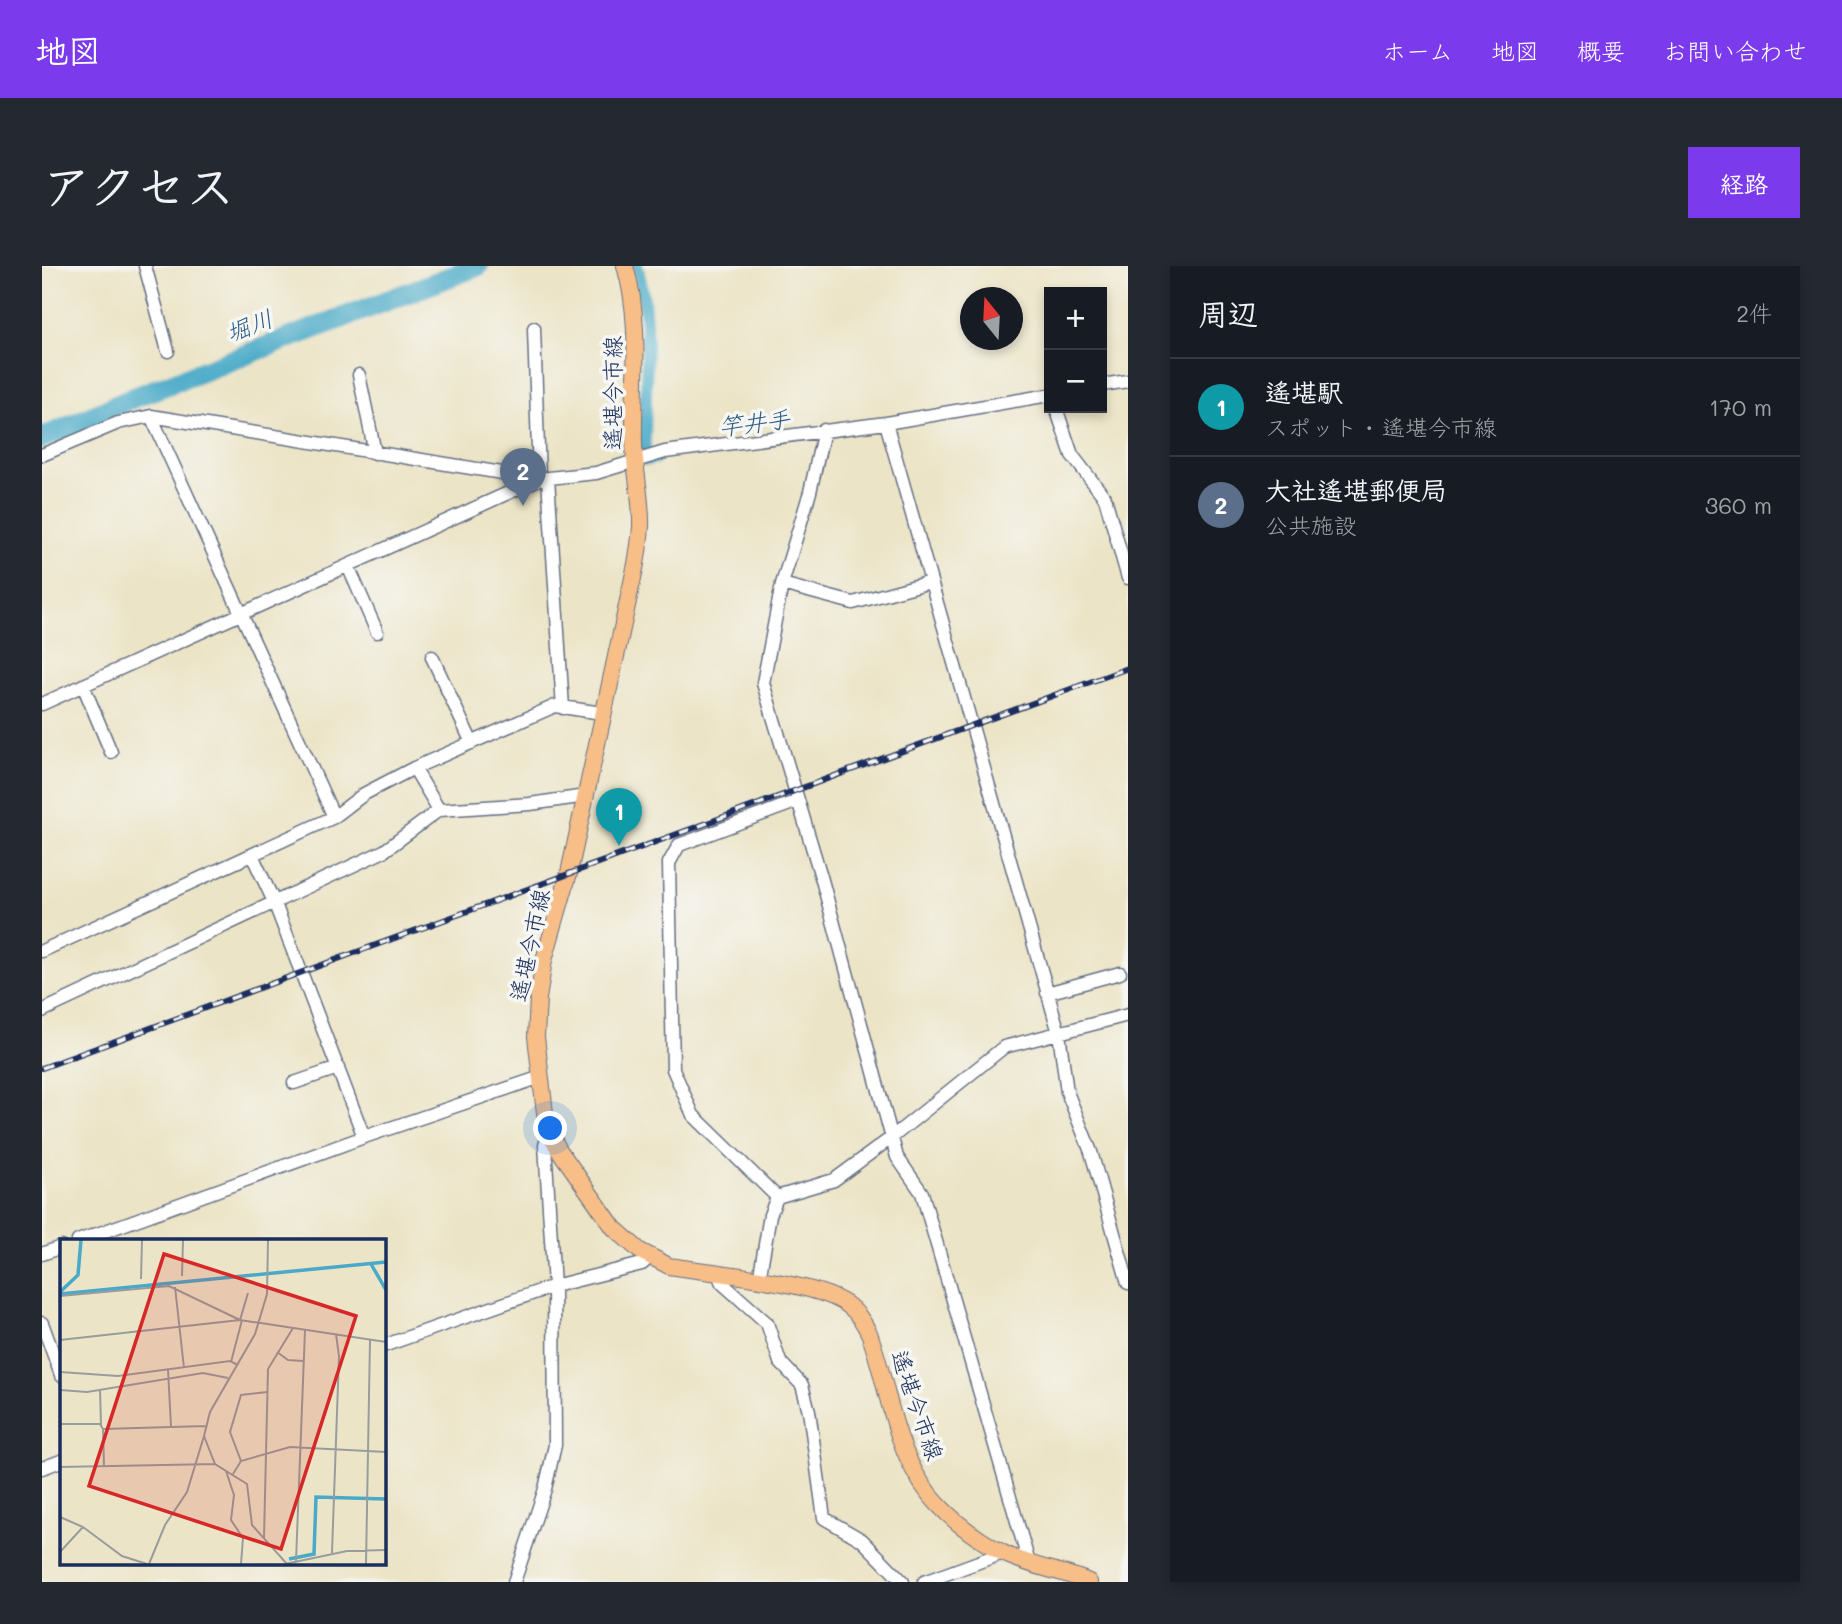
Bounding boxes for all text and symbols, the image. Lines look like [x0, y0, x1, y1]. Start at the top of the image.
text: 地図 [35, 28, 101, 71]
text: ホーム [1382, 35, 1453, 66]
text: 地図 [1491, 35, 1539, 66]
text: 概要 [1577, 35, 1625, 66]
text: お問い合わせ [1663, 35, 1807, 66]
button: 経路 [1688, 147, 1800, 218]
text: アクセス [42, 153, 235, 216]
north arrow [960, 287, 1023, 350]
map controls [1044, 287, 1107, 413]
button: + [1044, 287, 1107, 350]
text: 周辺 [1198, 293, 1258, 333]
text: 2件 [1736, 298, 1772, 328]
water label: 堀川 [221, 302, 277, 348]
street label: 遙堪今市線 [597, 336, 627, 451]
button: − [1044, 350, 1107, 413]
text: 遙堪駅 [1265, 375, 1343, 409]
text: 1 [1216, 392, 1226, 422]
text: 170 m [1709, 392, 1772, 422]
water label: 竿井手 [716, 402, 793, 442]
text: スポット · 遙堪今市線 [1265, 412, 1497, 442]
pin: 2 [500, 448, 546, 506]
text: 大社遙堪郵便局 [1265, 473, 1447, 507]
text: 2 [1215, 490, 1227, 520]
text: 360 m [1705, 490, 1772, 520]
text: 公共施設 [1265, 510, 1357, 540]
pin: 1 [596, 788, 642, 846]
street label: 遙堪今市線 [502, 886, 556, 1004]
your location [533, 1111, 567, 1145]
inset map [60, 1239, 385, 1564]
street label: 遙堪今市線 [885, 1346, 951, 1464]

